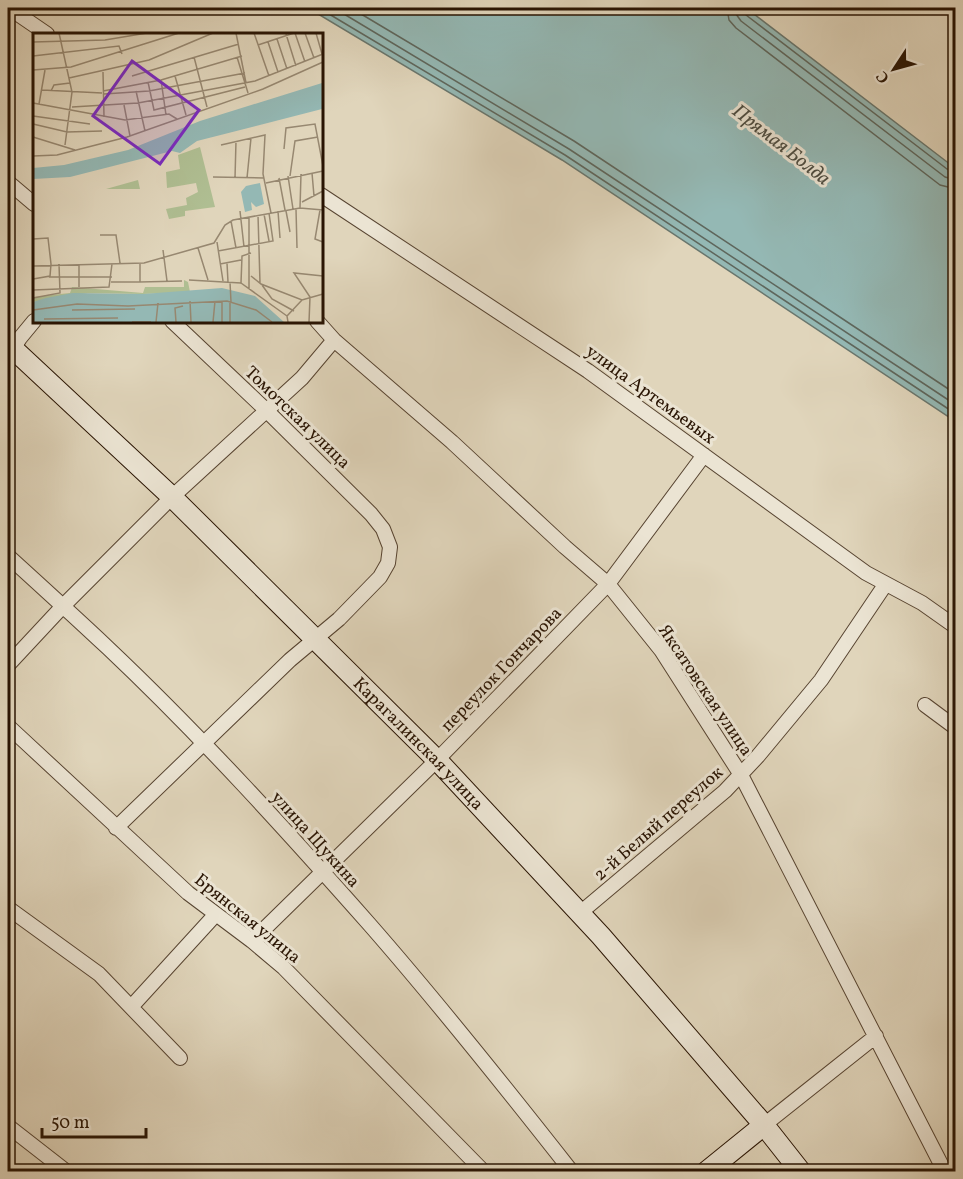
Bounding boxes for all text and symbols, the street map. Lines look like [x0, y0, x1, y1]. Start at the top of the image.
inset map [33, 33, 322, 322]
north arrow [864, 39, 924, 99]
text: С [872, 66, 895, 87]
water label: Прямая Болда [726, 98, 836, 193]
street label: улица Артемьевых [580, 340, 720, 451]
street label: Томотская улица [238, 361, 355, 475]
street label: переулок Гончарова [436, 602, 568, 738]
street label: Яксатовская улица [651, 620, 758, 762]
street label: Карагалинская улица [347, 672, 489, 817]
street label: 2-й Белый переулок [589, 761, 730, 887]
street label: улица Щукина [265, 786, 365, 894]
street label: Брянская улица [188, 868, 306, 970]
scale bar [42, 1101, 146, 1139]
text: 50 m [51, 1111, 90, 1136]

